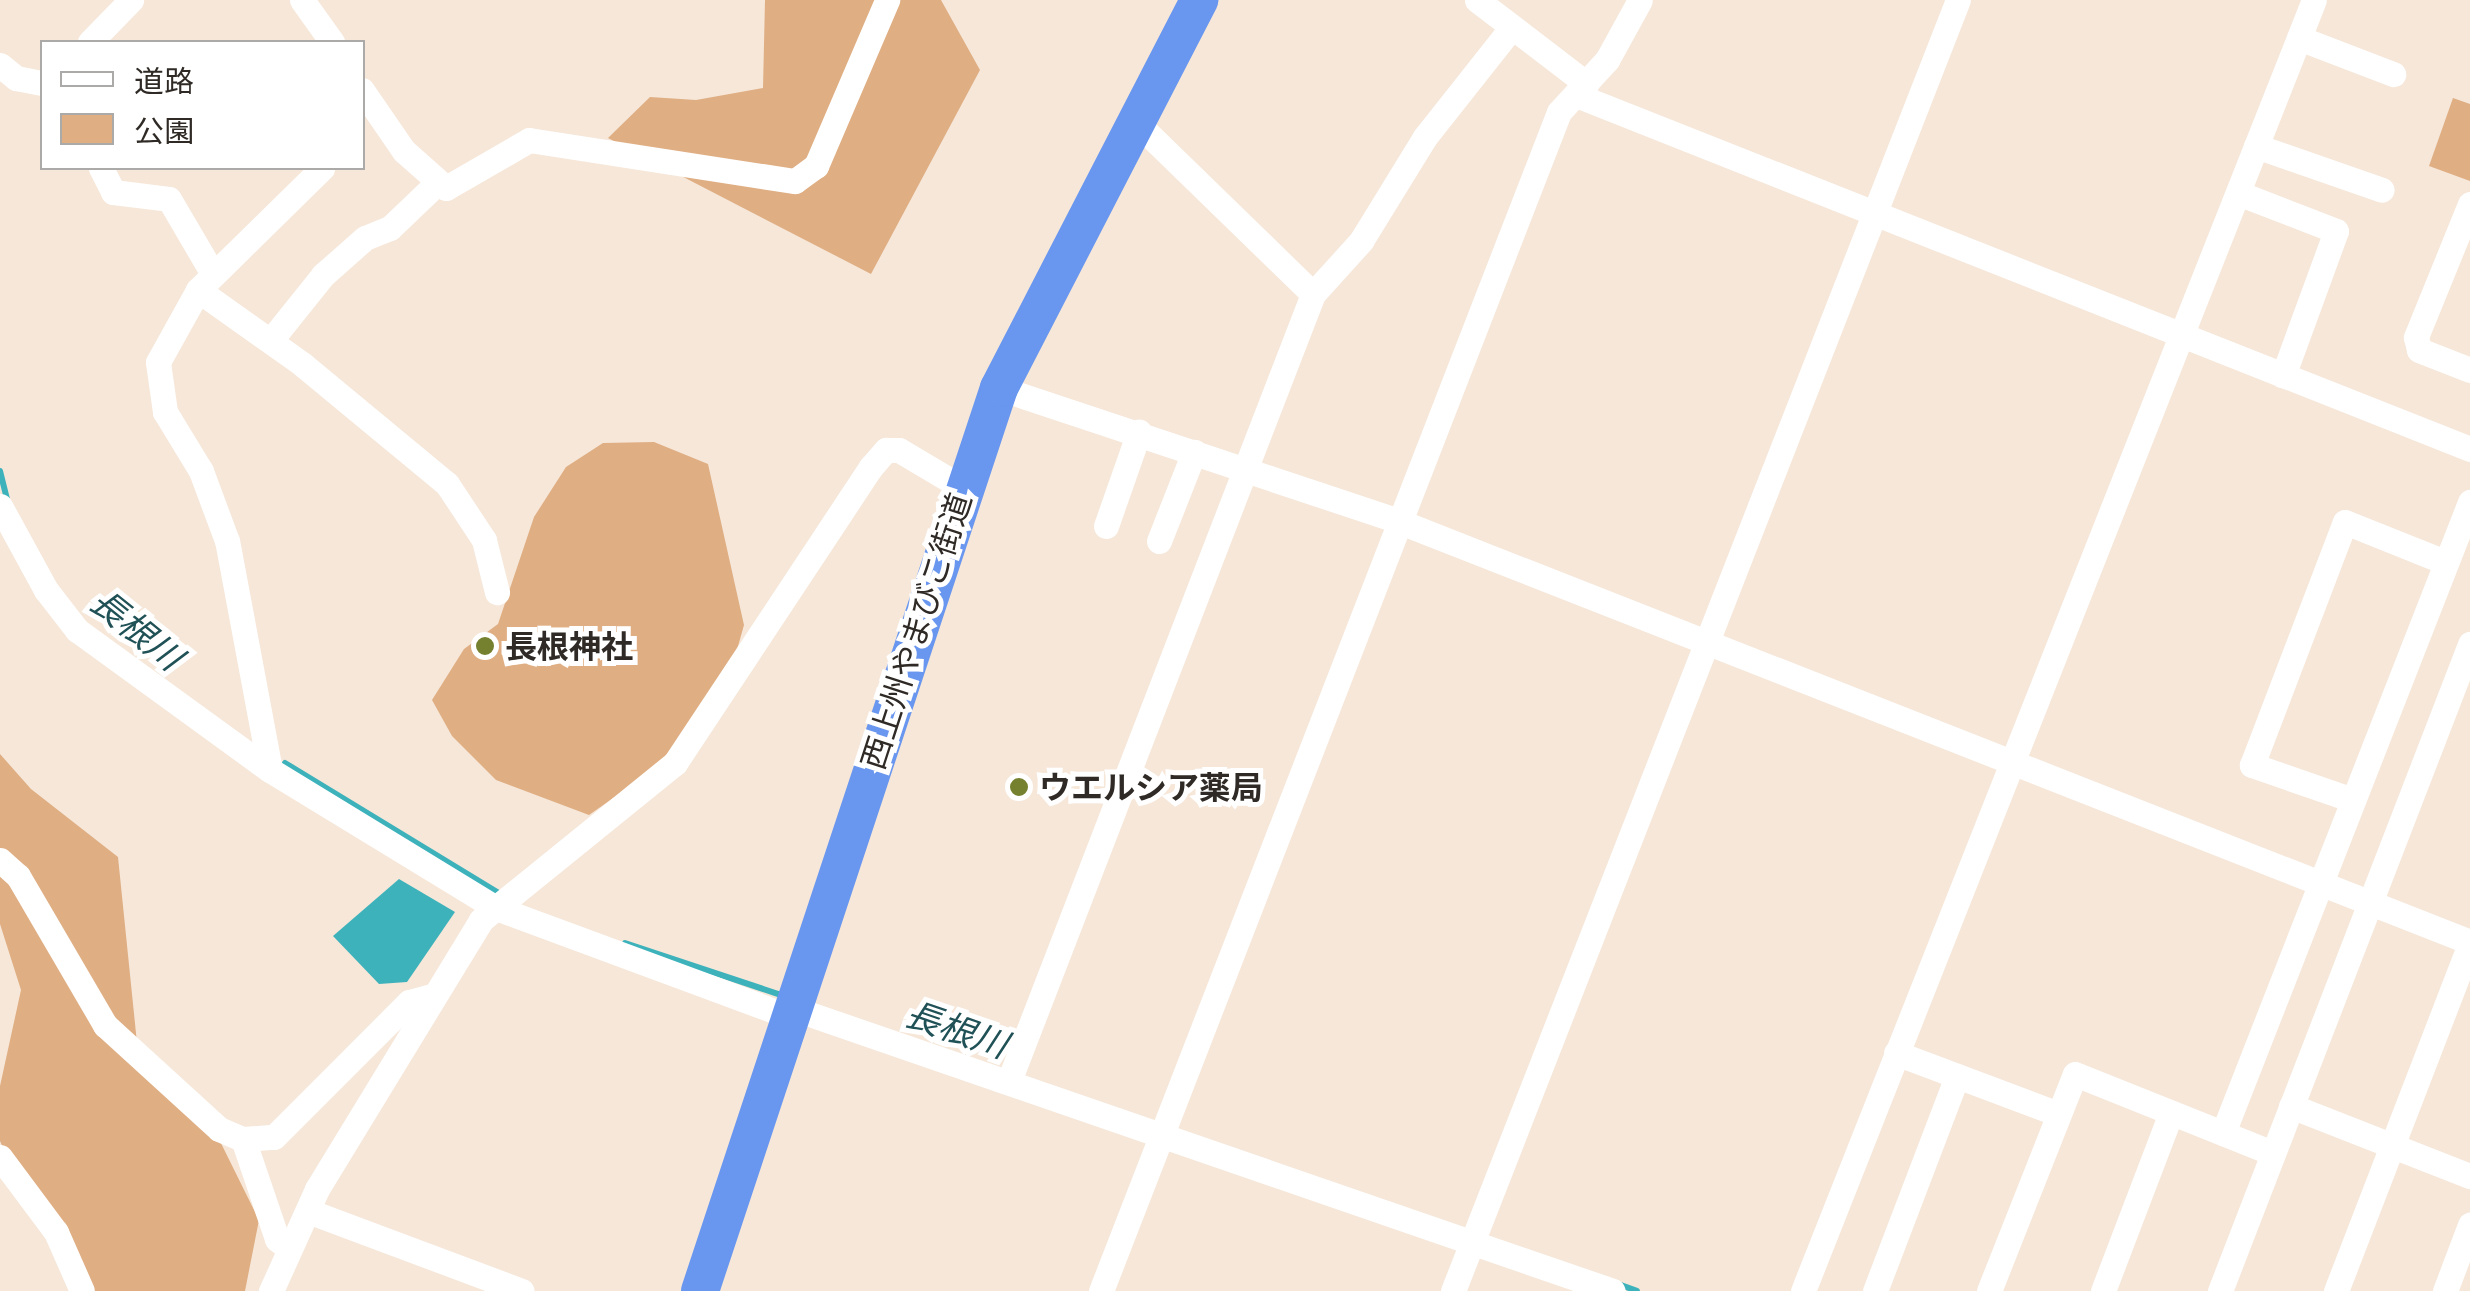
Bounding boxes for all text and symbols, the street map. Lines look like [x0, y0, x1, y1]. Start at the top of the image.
legend [40, 40, 365, 170]
text: 道路 [134, 61, 194, 100]
text: 公園 [134, 111, 194, 150]
street label: 西上州やまびこ街道 [853, 488, 979, 774]
water label: 長根川 [83, 580, 191, 678]
place label: 長根神社 [505, 627, 633, 665]
marker: 長根神社 [474, 635, 496, 657]
place label: ウエルシア薬局 [1039, 768, 1263, 806]
marker: ウエルシア薬局 [1008, 776, 1030, 798]
water label: 長根川 [901, 992, 1013, 1066]

